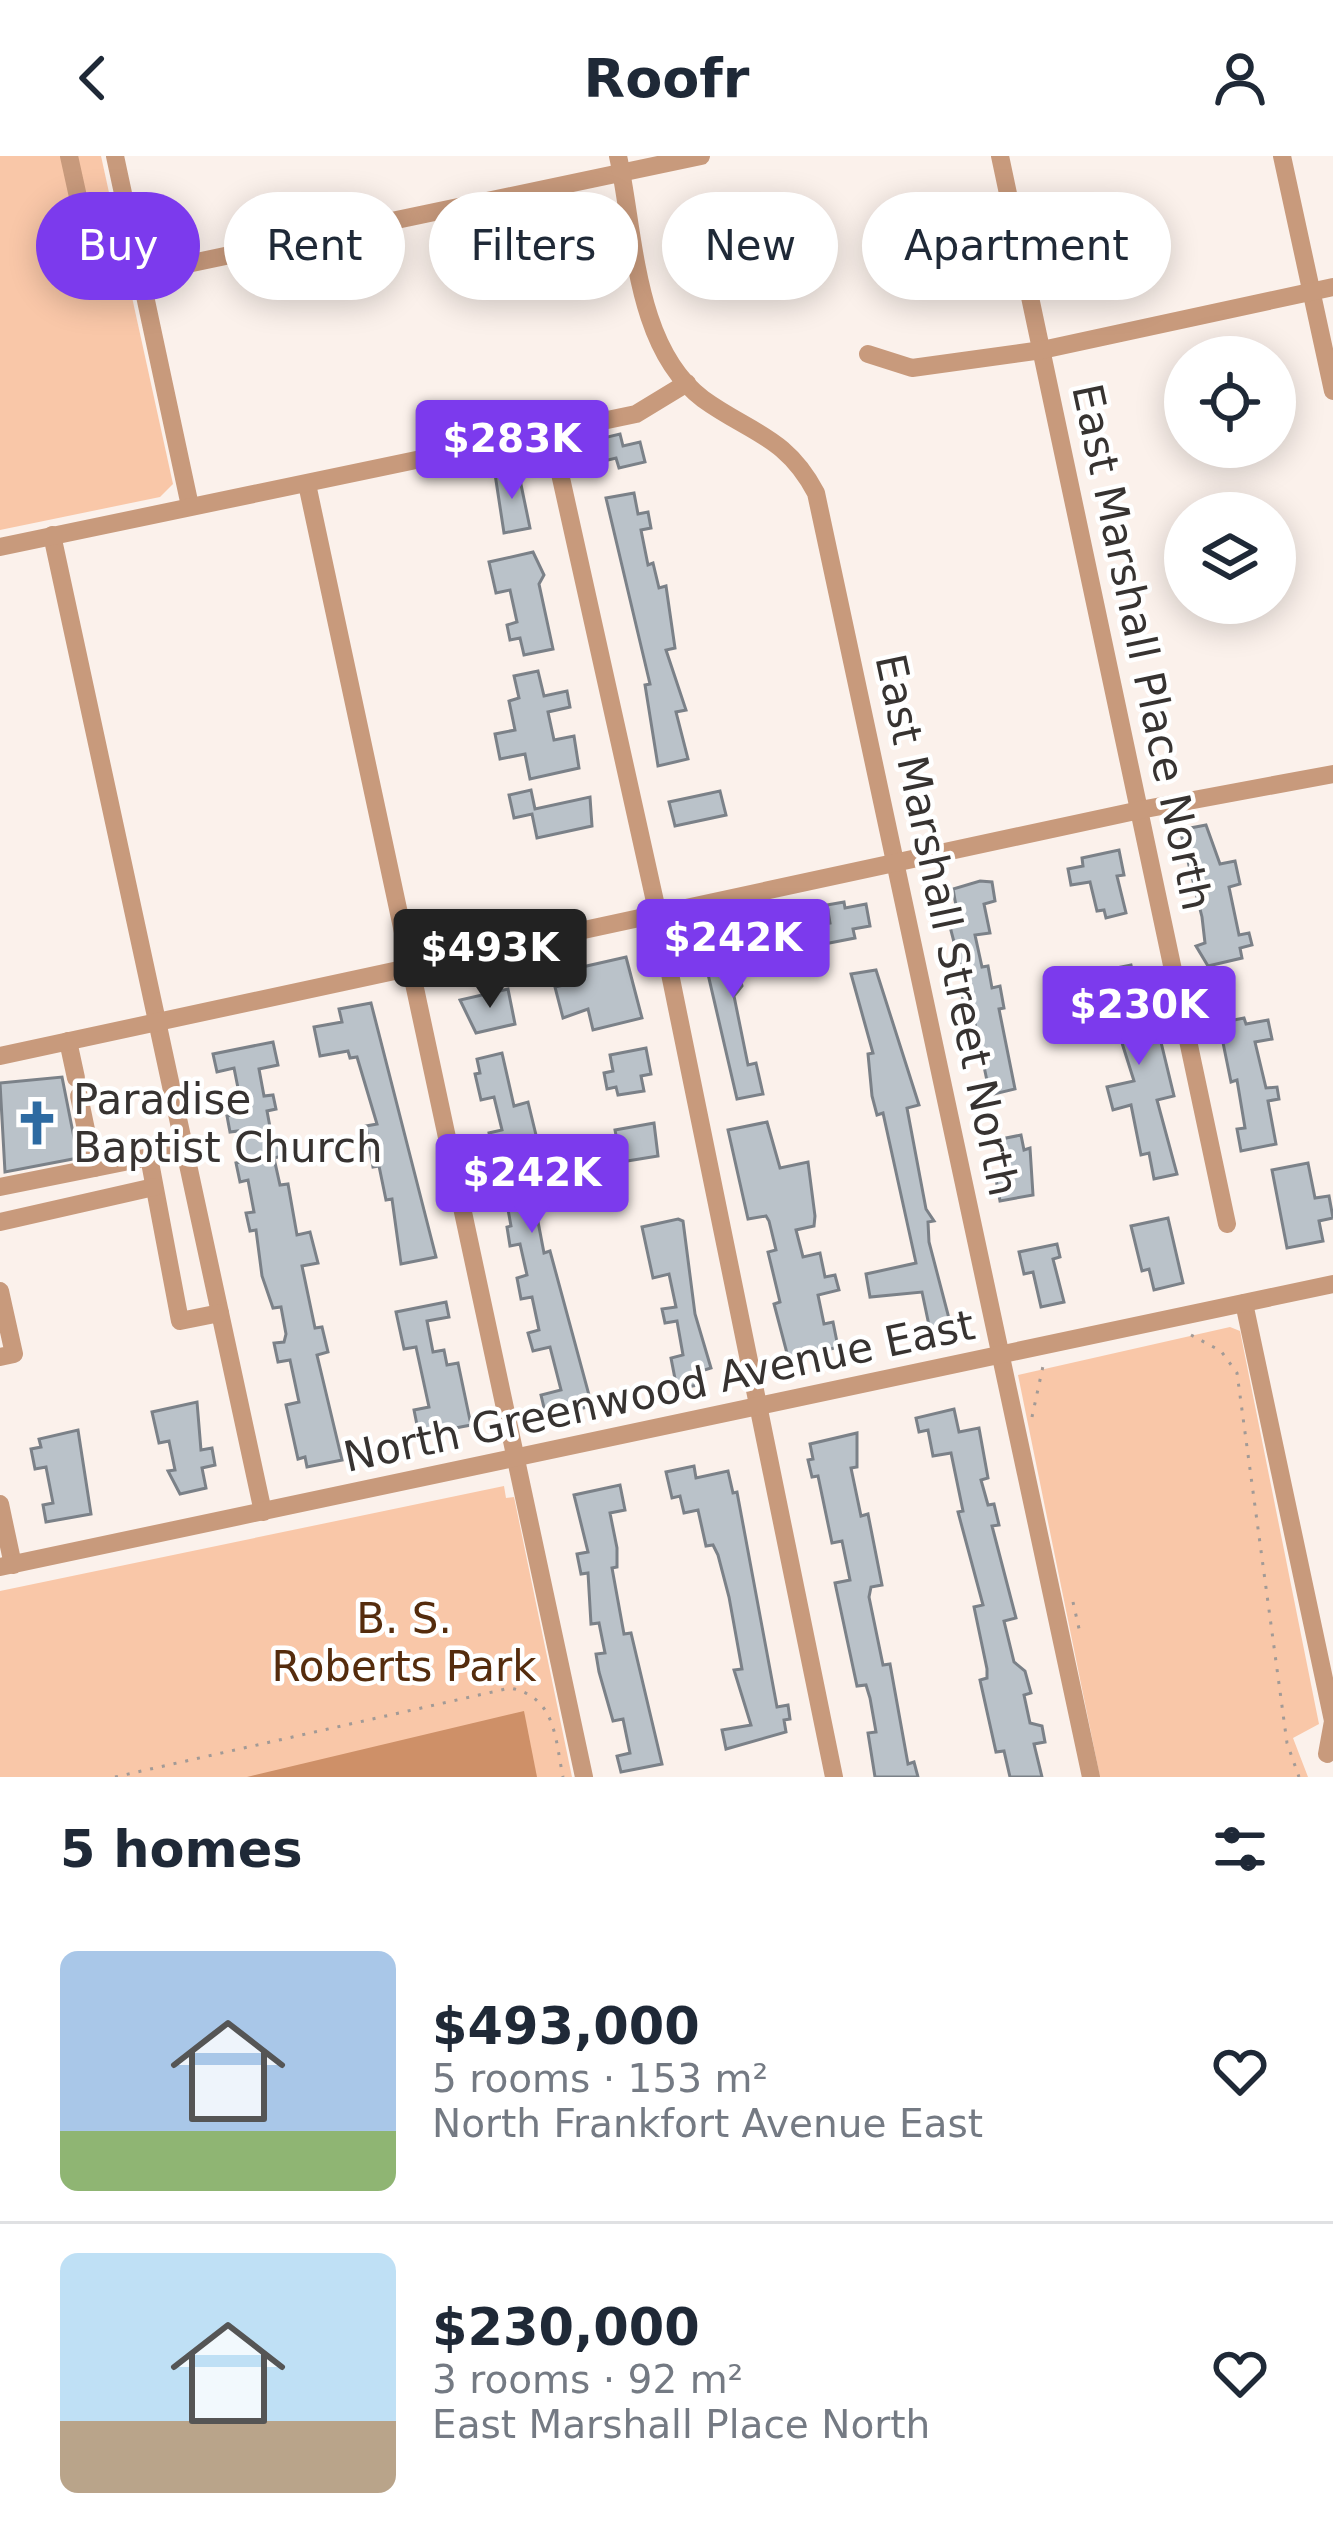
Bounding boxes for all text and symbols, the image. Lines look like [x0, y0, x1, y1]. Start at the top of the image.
icon: back [60, 45, 126, 111]
icon: person [1207, 45, 1273, 111]
text: Roofr [584, 47, 749, 110]
chip: Buy [36, 192, 200, 300]
chip: Rent [224, 192, 405, 300]
chip: Filters [429, 192, 638, 300]
chip: New [662, 192, 838, 300]
chip: Apartment [862, 192, 1171, 300]
map controls [1164, 336, 1296, 624]
button: locate [1164, 336, 1296, 468]
street label: East Marshall Place North [1062, 379, 1222, 915]
pin: $283K [428, 400, 596, 502]
text: $283K [443, 416, 581, 461]
button: layers [1164, 492, 1296, 624]
street label: East Marshall Street North [866, 650, 1028, 1200]
pin: $242K [649, 899, 817, 1001]
pin: $493K [406, 909, 574, 1011]
text: $242K [664, 915, 802, 960]
text: $493K [421, 925, 559, 970]
pin: $230K [1055, 966, 1223, 1068]
text: $230K [1070, 982, 1208, 1027]
place label: Paradise Baptist Church [73, 1075, 383, 1172]
church icon: Paradise Baptist Church [12, 1098, 62, 1148]
pin: $242K [448, 1134, 616, 1236]
text: $242K [463, 1150, 601, 1195]
street label: North Greenwood Avenue East [339, 1300, 979, 1482]
park label: B. S. Roberts Park [271, 1594, 537, 1691]
icon: filters [1207, 1816, 1273, 1882]
text: 5 homes [60, 1820, 303, 1879]
text: $493,000 [432, 1997, 700, 2056]
icon: home [156, 1999, 300, 2143]
icon: heart [1207, 2038, 1273, 2104]
text: 5 rooms · 153 m² [432, 2056, 768, 2101]
text: North Frankfort Avenue East [432, 2101, 983, 2146]
text: $230,000 [432, 2298, 700, 2357]
icon: home [156, 2301, 300, 2445]
icon: heart [1207, 2340, 1273, 2406]
text: 3 rooms · 92 m² [432, 2357, 743, 2402]
text: East Marshall Place North [432, 2402, 930, 2447]

